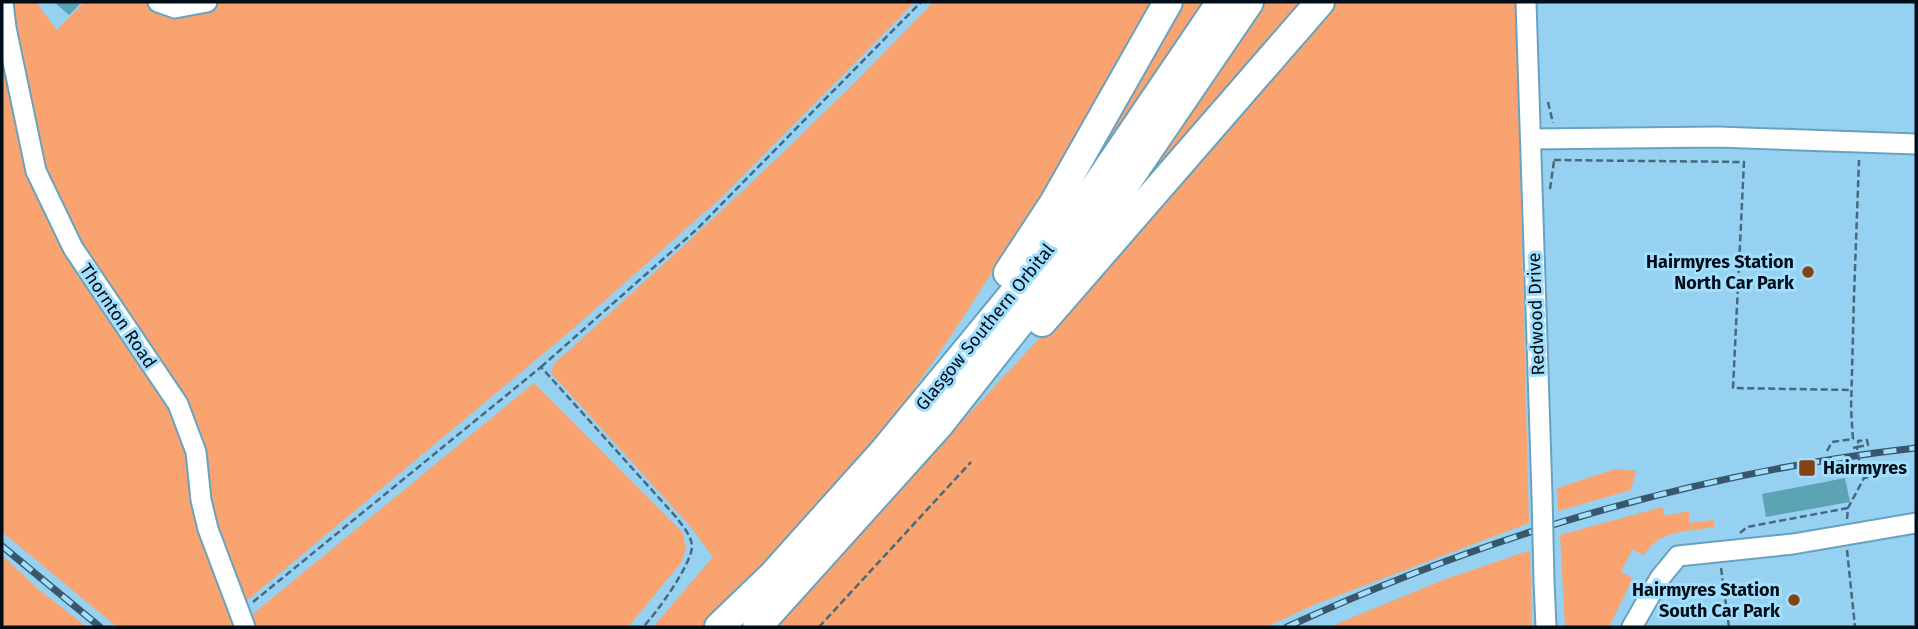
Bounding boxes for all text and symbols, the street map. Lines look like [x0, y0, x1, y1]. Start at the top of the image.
street label: Glasgow Southern Orbital [911, 239, 1059, 415]
place label: Hairmyres Station North Car Park [1646, 251, 1795, 294]
street label: Redwood Drive [1523, 252, 1549, 376]
street label: Thornton Road [75, 260, 161, 372]
marker: Hairmyres Station North Car Park [1800, 264, 1816, 280]
place label: Hairmyres [1823, 457, 1907, 479]
marker: Hairmyres [1797, 458, 1817, 478]
place label: Hairmyres Station South Car Park [1632, 579, 1781, 622]
marker: Hairmyres Station South Car Park [1786, 592, 1802, 608]

